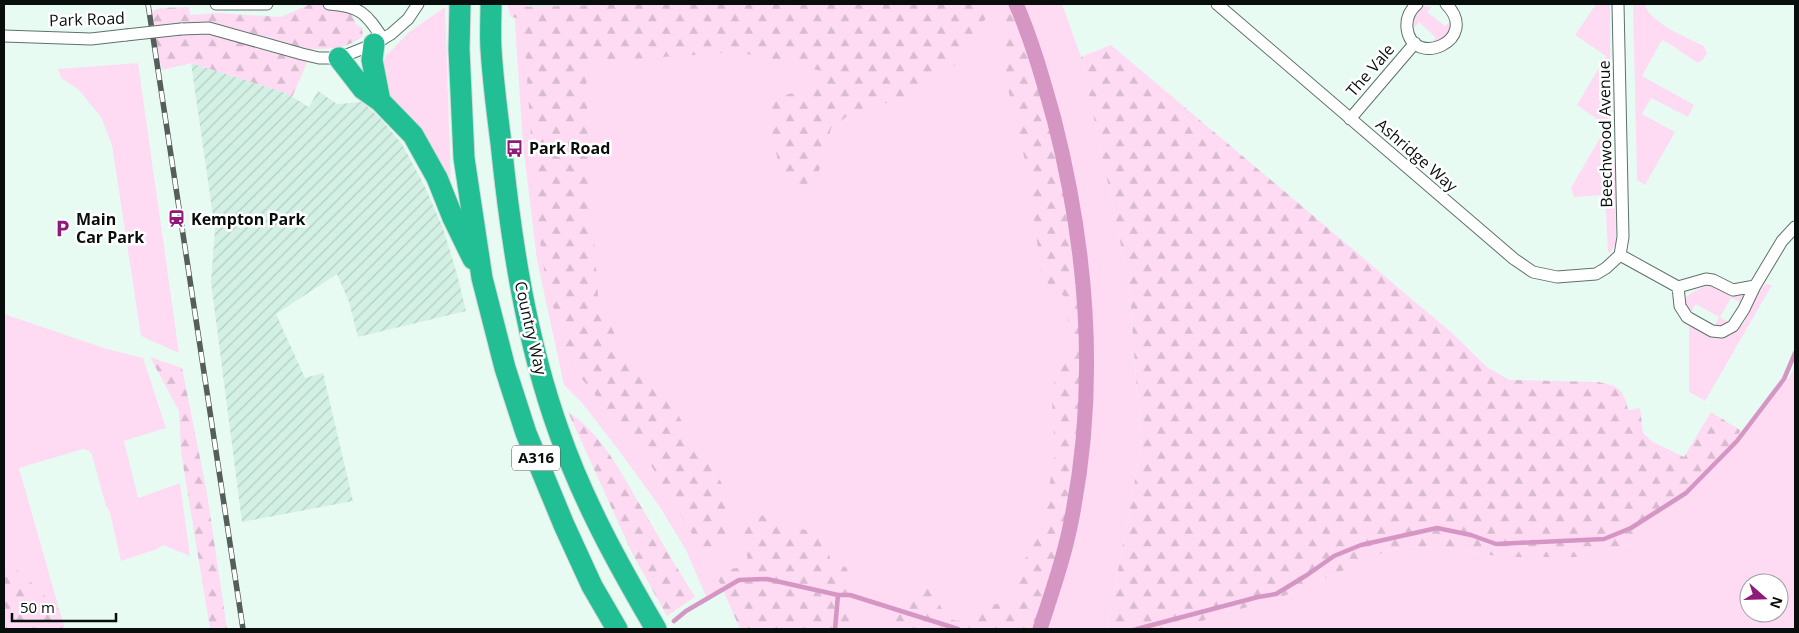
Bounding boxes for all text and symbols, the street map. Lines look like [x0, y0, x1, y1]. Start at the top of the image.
street label: Park Road [49, 7, 125, 31]
street label: The Vale [1341, 39, 1399, 101]
street label: Beechwood Avenue [1593, 60, 1617, 208]
street label: Ashridge Way [1372, 113, 1463, 197]
place label: Park Road [529, 137, 610, 159]
bus stop icon: Park Road [505, 138, 525, 158]
place label: Main Car Park [76, 208, 144, 248]
place label: Kempton Park [191, 208, 305, 230]
station icon: Kempton Park [167, 209, 187, 229]
parking icon: Main Car Park [52, 218, 72, 238]
street label: Country Way [510, 279, 553, 378]
road number: A316 [512, 446, 560, 470]
north arrow [1739, 573, 1789, 623]
scale bar [12, 590, 116, 622]
text: N [1766, 594, 1788, 611]
text: 50 m [20, 597, 55, 617]

